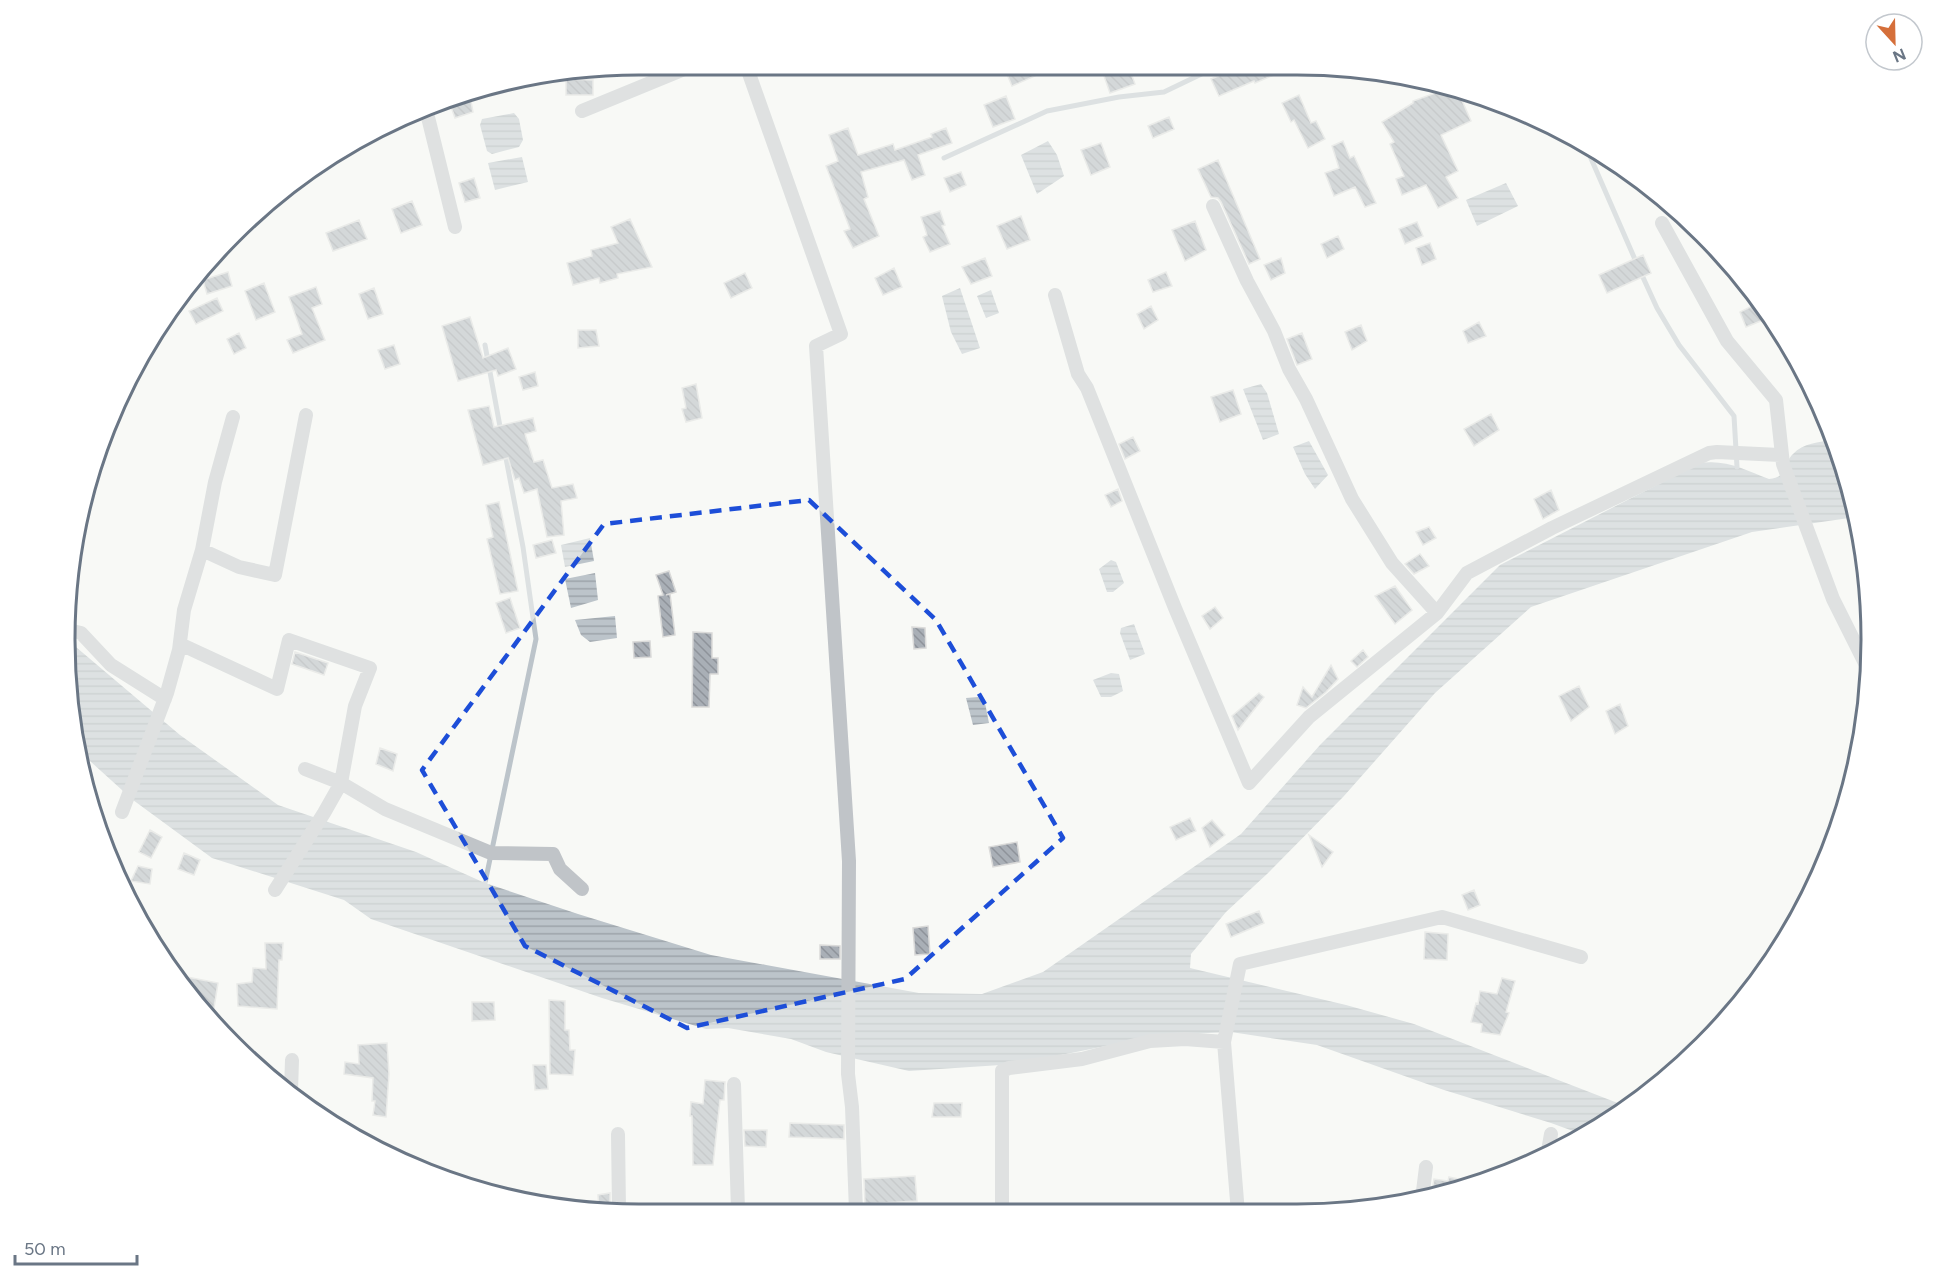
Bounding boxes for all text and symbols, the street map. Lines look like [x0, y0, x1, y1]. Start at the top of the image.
north arrow [1864, 12, 1924, 72]
text: N [1890, 44, 1909, 67]
scale bar [15, 1228, 136, 1266]
text: 50 m [24, 1238, 66, 1260]

